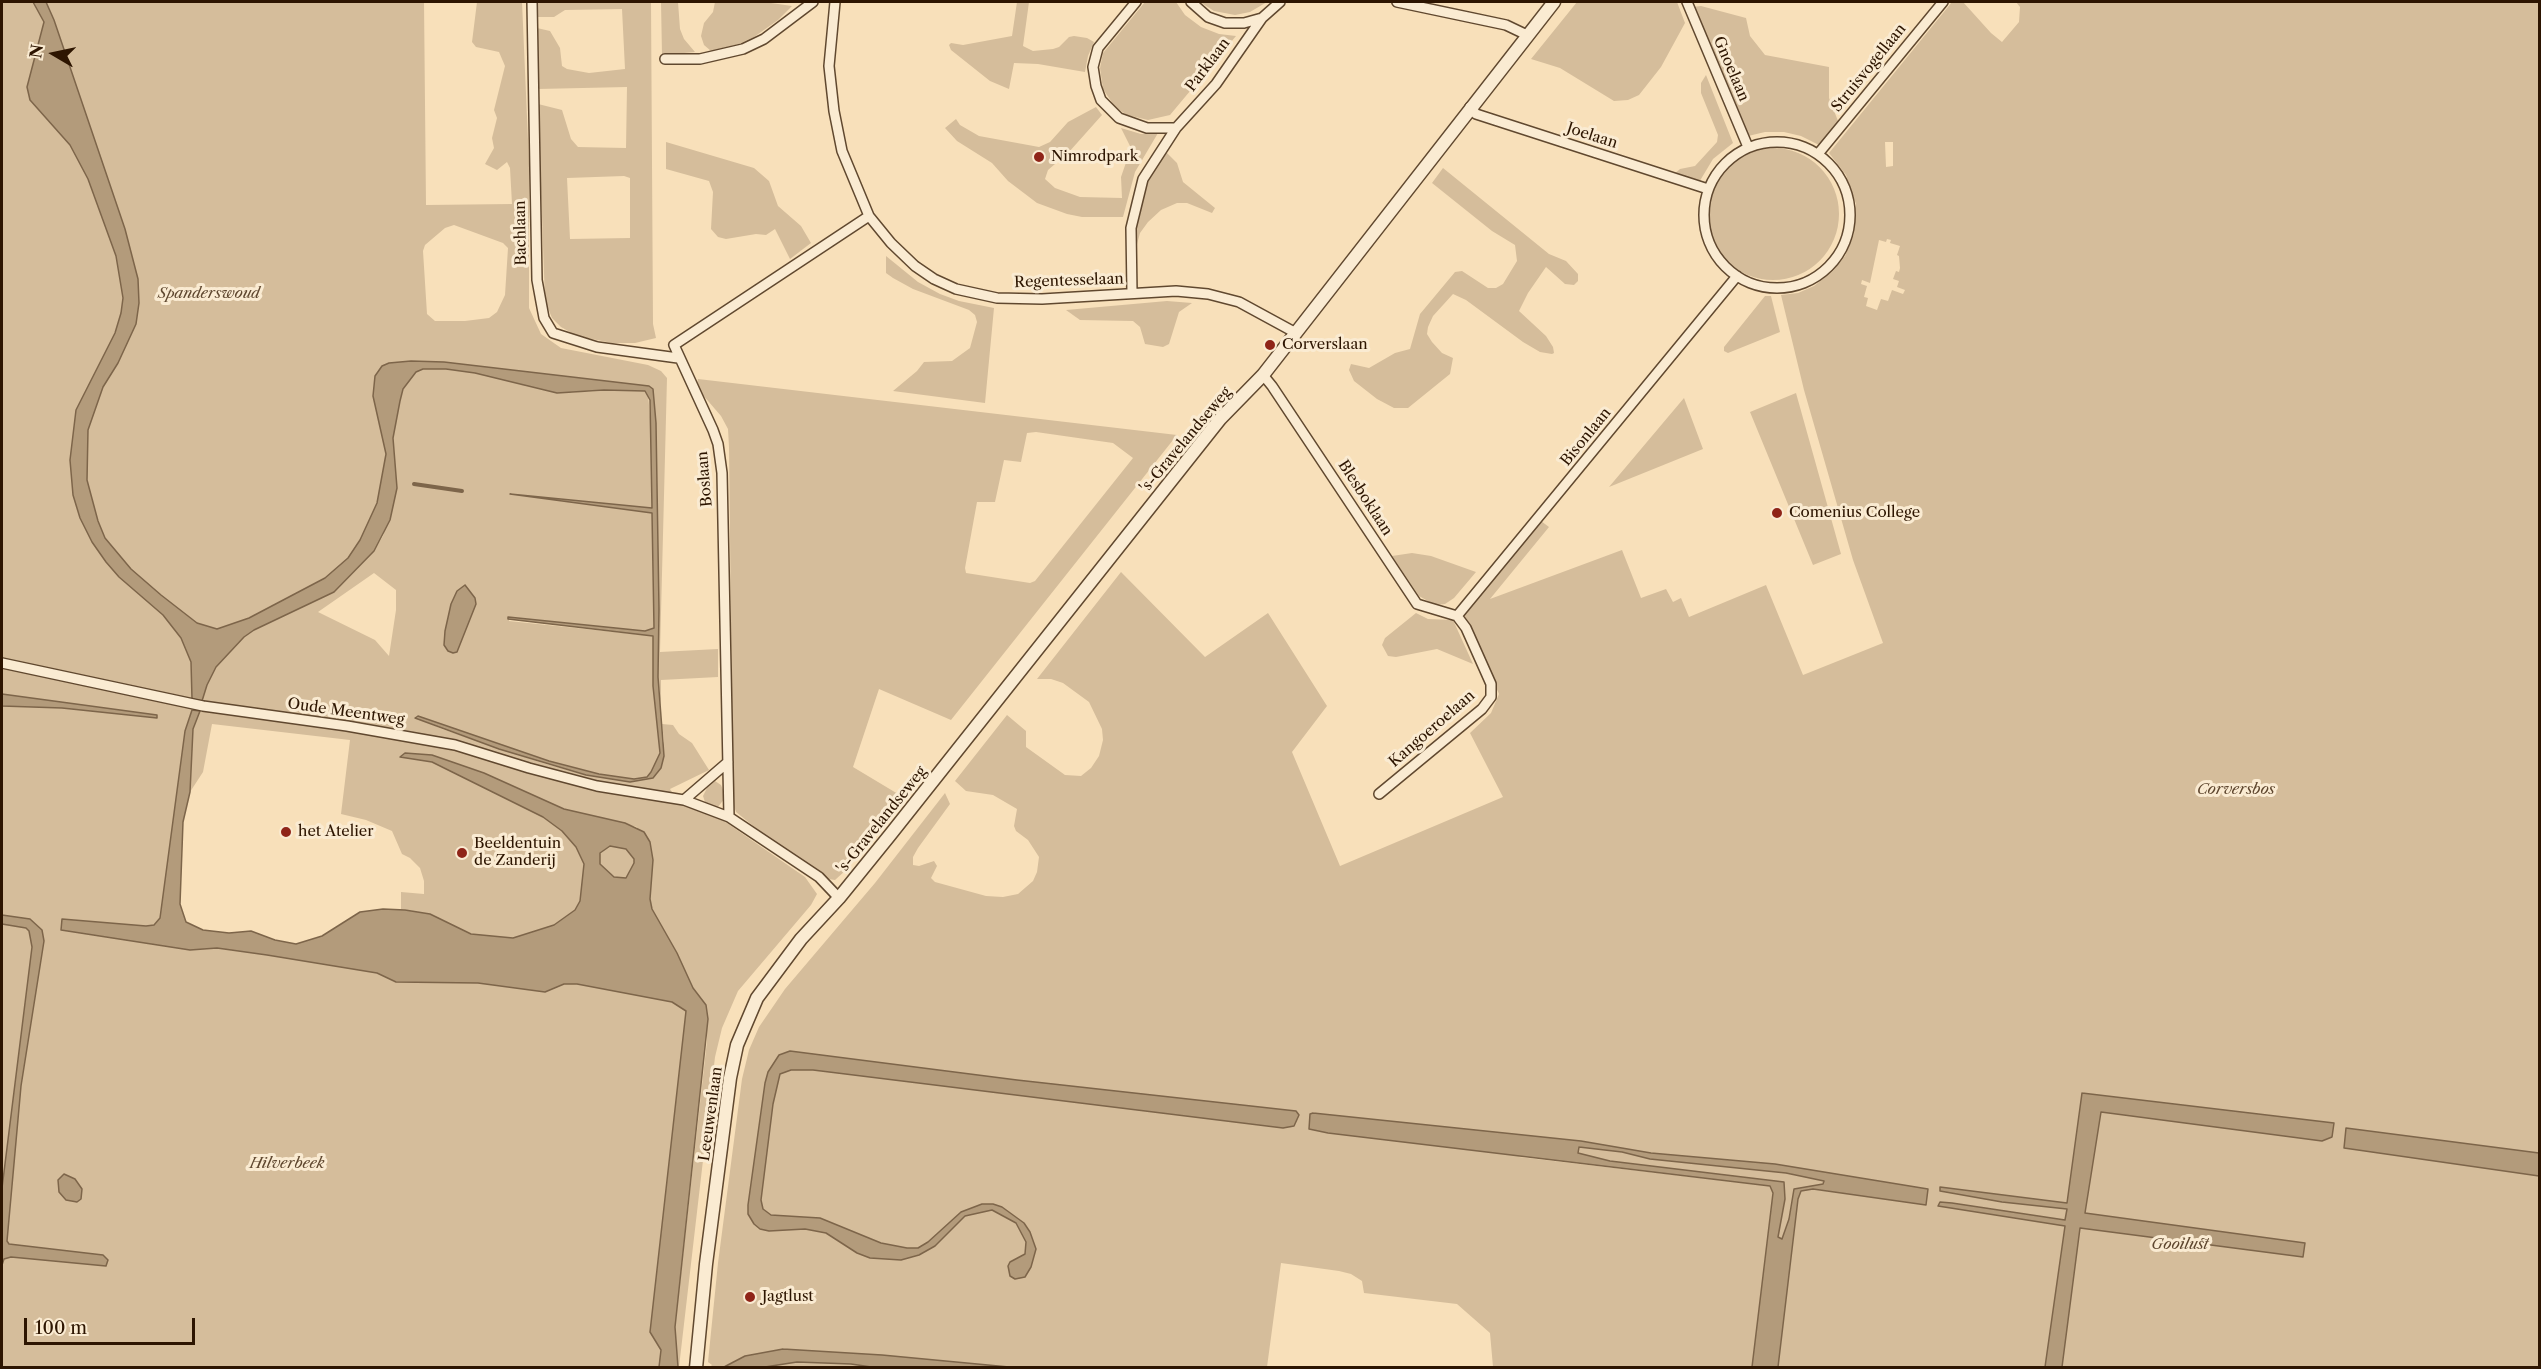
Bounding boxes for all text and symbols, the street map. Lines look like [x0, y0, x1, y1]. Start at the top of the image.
street label: Struisvogellaan [1828, 20, 1910, 116]
north arrow [24, 24, 84, 84]
street label: Gnoelaan [1709, 34, 1753, 104]
street label: Parklaan [1182, 35, 1234, 95]
text: N [25, 43, 47, 60]
street label: Joelaan [1564, 119, 1620, 153]
place label: Nimrodpark [1051, 148, 1138, 166]
marker: Nimrodpark [1032, 150, 1046, 164]
street label: Bachlaan [511, 200, 531, 266]
street label: Regentesselaan [1014, 270, 1124, 292]
park label: Spanderswoud [158, 285, 260, 303]
place label: Corverslaan [1282, 336, 1368, 354]
marker: Corverslaan [1263, 338, 1277, 352]
street label: 's-Gravelandseweg [1137, 384, 1235, 496]
street label: Bisonlaan [1557, 404, 1615, 470]
street label: Boslaan [694, 450, 716, 508]
street label: Blesboklaan [1334, 457, 1396, 539]
place label: Comenius College [1789, 504, 1920, 522]
marker: Comenius College [1770, 506, 1784, 520]
street label: Kangoeroelaan [1385, 687, 1479, 771]
street label: Oude Meentweg [286, 695, 406, 729]
street label: 's-Gravelandseweg [833, 763, 931, 877]
park label: Corversbos [2197, 781, 2275, 799]
place label: het Atelier [298, 823, 373, 841]
marker: het Atelier [279, 825, 293, 839]
place label: Beeldentuin de Zanderij [474, 835, 561, 870]
marker: Beeldentuin de Zanderij [455, 846, 469, 860]
street label: Leeuwenlaan [695, 1066, 727, 1162]
park label: Hilverbeek [250, 1155, 324, 1173]
park label: Gooilust [2151, 1236, 2209, 1254]
place label: Jagtlust [762, 1288, 814, 1306]
marker: Jagtlust [743, 1290, 757, 1304]
scale bar [27, 1306, 198, 1344]
text: 100 m [35, 1317, 87, 1339]

